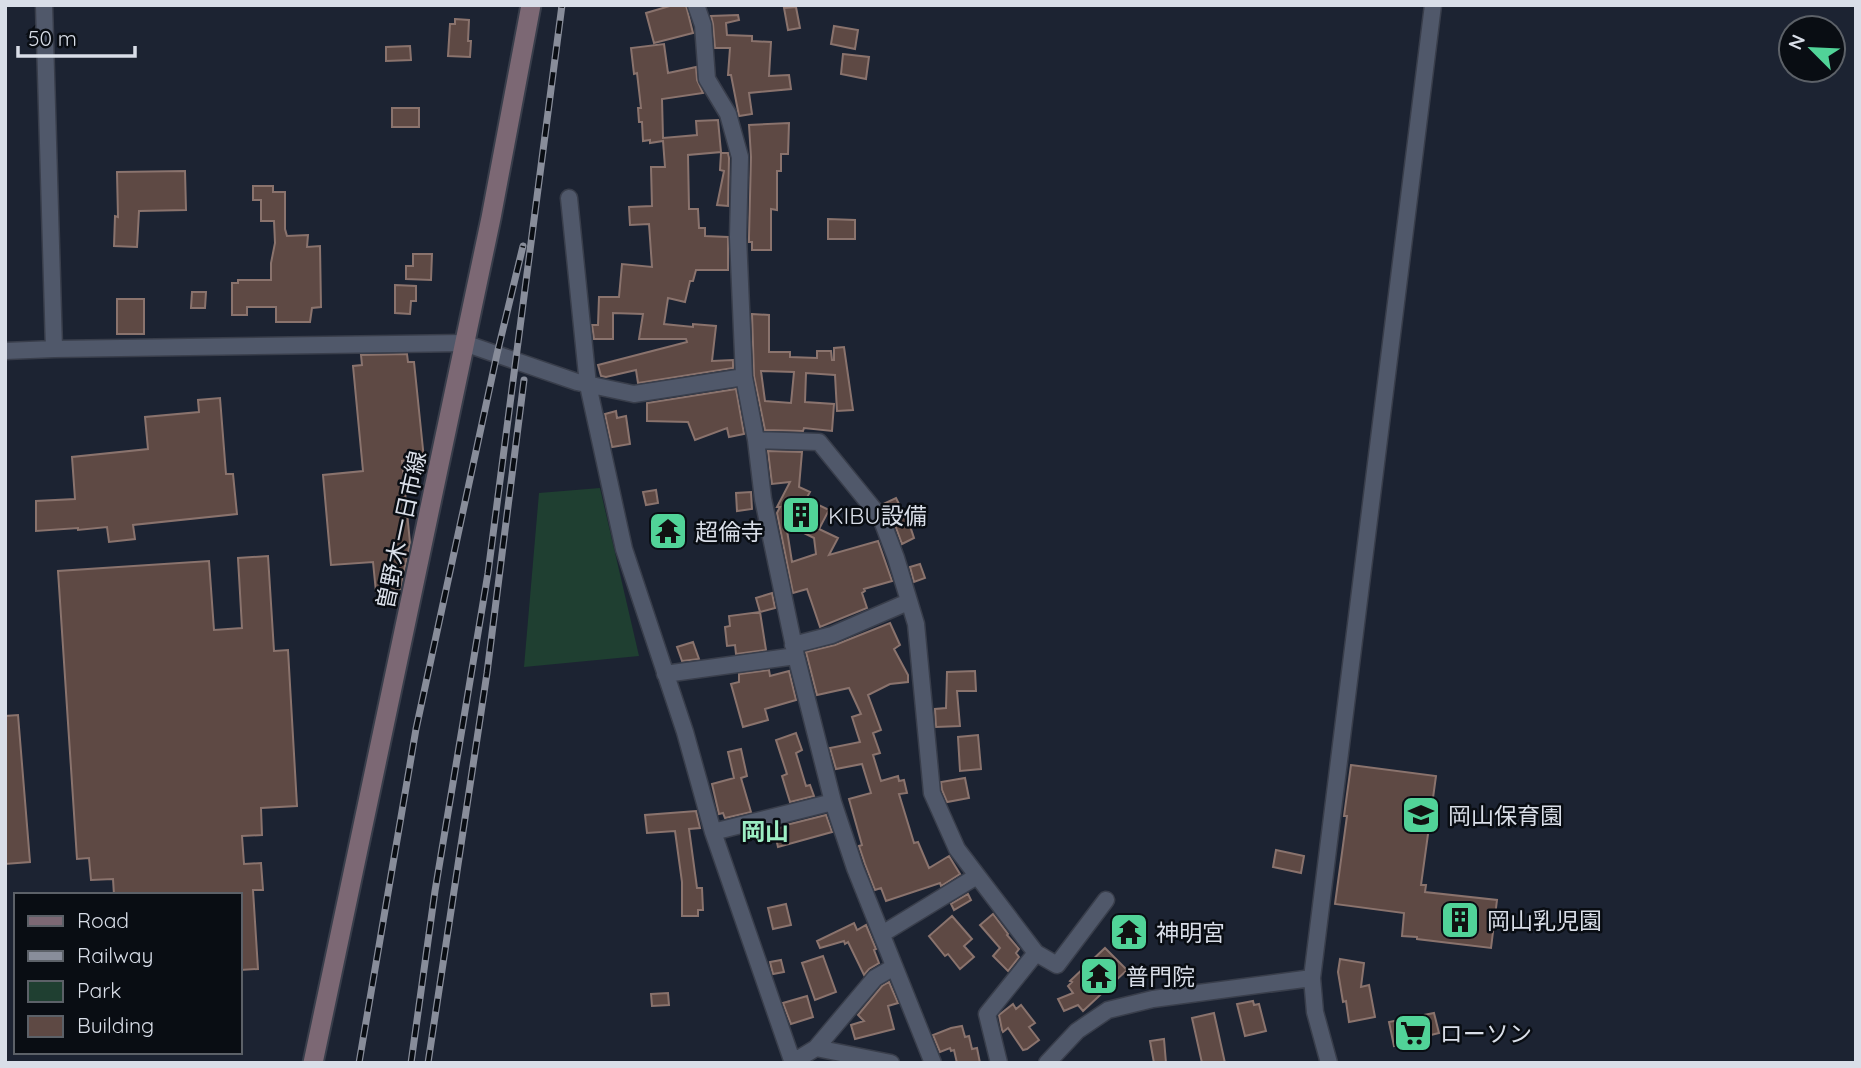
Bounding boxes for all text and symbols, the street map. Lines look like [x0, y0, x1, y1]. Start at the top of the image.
scale bar [18, 14, 135, 58]
north arrow [1777, 14, 1847, 84]
text: 50 m [28, 25, 77, 51]
text: N [1783, 31, 1810, 53]
street label: 曽野木一日市線 [370, 448, 432, 612]
building icon: KIBU設備 [780, 494, 822, 536]
place label: KIBU設備 [828, 501, 927, 530]
temple icon: 超倫寺 [647, 510, 689, 552]
place label: 超倫寺 [695, 517, 764, 546]
school or university icon: 岡山保育園 [1400, 794, 1442, 836]
place label: 岡山保育園 [1448, 801, 1563, 830]
district label: 岡山 [741, 816, 789, 846]
legend [14, 893, 242, 1054]
building icon: 岡山乳児園 [1439, 899, 1481, 941]
place label: 岡山乳児園 [1487, 906, 1602, 935]
text: Road [77, 907, 129, 933]
temple icon: 神明宮 [1108, 911, 1150, 953]
place label: 神明宮 [1156, 918, 1225, 947]
text: Railway [77, 942, 153, 968]
temple icon: 普門院 [1078, 955, 1120, 997]
place label: 普門院 [1126, 962, 1195, 991]
text: Park [77, 977, 121, 1003]
text: Building [77, 1012, 154, 1038]
supermarket icon: ローソン [1392, 1012, 1434, 1054]
place label: ローソン [1440, 1019, 1532, 1048]

